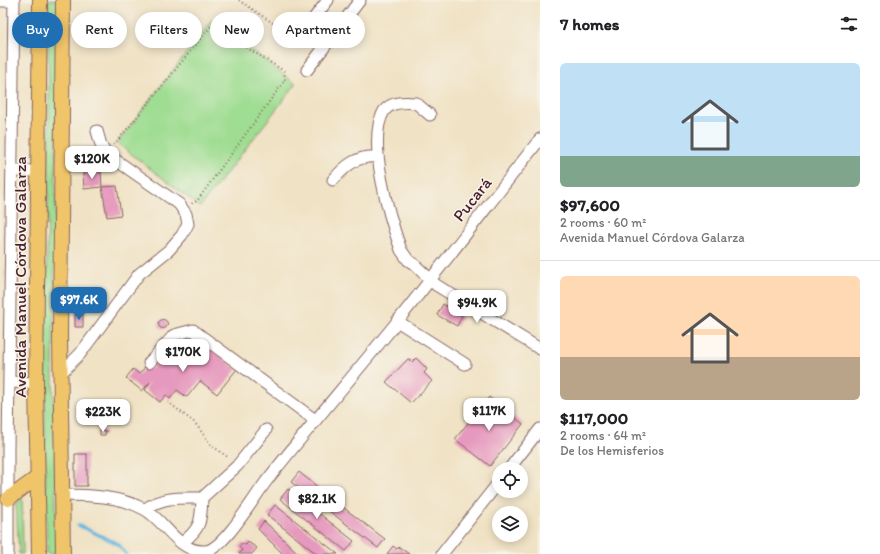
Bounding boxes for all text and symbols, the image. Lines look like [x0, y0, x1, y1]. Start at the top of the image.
chip: Buy [12, 12, 63, 48]
chip: Rent [71, 12, 127, 48]
chip: Filters [135, 12, 202, 48]
chip: New [210, 12, 264, 48]
chip: Apartment [272, 12, 365, 48]
icon: filters [838, 13, 860, 35]
text: 7 homes [560, 14, 620, 34]
icon: home [674, 89, 746, 161]
pin: $120K [64, 146, 120, 180]
text: $120K [74, 151, 110, 166]
street label: Avenida Manuel Córdova Galarza [10, 156, 30, 398]
street label: Pucará [449, 173, 496, 225]
text: $97,600 [560, 195, 620, 215]
text: 2 rooms · 60 m² [560, 215, 646, 230]
text: Avenida Manuel Córdova Galarza [560, 230, 745, 245]
pin: $97.6K [46, 287, 112, 321]
pin: $94.9K [444, 290, 510, 324]
text: $97.6K [60, 292, 98, 307]
text: $94.9K [457, 295, 497, 310]
icon: home [674, 302, 746, 374]
pin: $170K [155, 339, 211, 373]
text: $170K [165, 344, 201, 359]
pin: $117K [461, 398, 517, 432]
pin: $223K [75, 399, 131, 433]
text: $117K [472, 403, 506, 418]
text: $223K [85, 404, 121, 419]
text: $117,000 [560, 408, 628, 428]
text: 2 rooms · 64 m² [560, 428, 646, 443]
text: De los Hemisferios [560, 443, 664, 458]
map controls [492, 462, 528, 542]
button: locate [492, 462, 528, 498]
pin: $82.1K [284, 486, 350, 520]
text: $82.1K [298, 491, 336, 506]
button: layers [492, 506, 528, 542]

